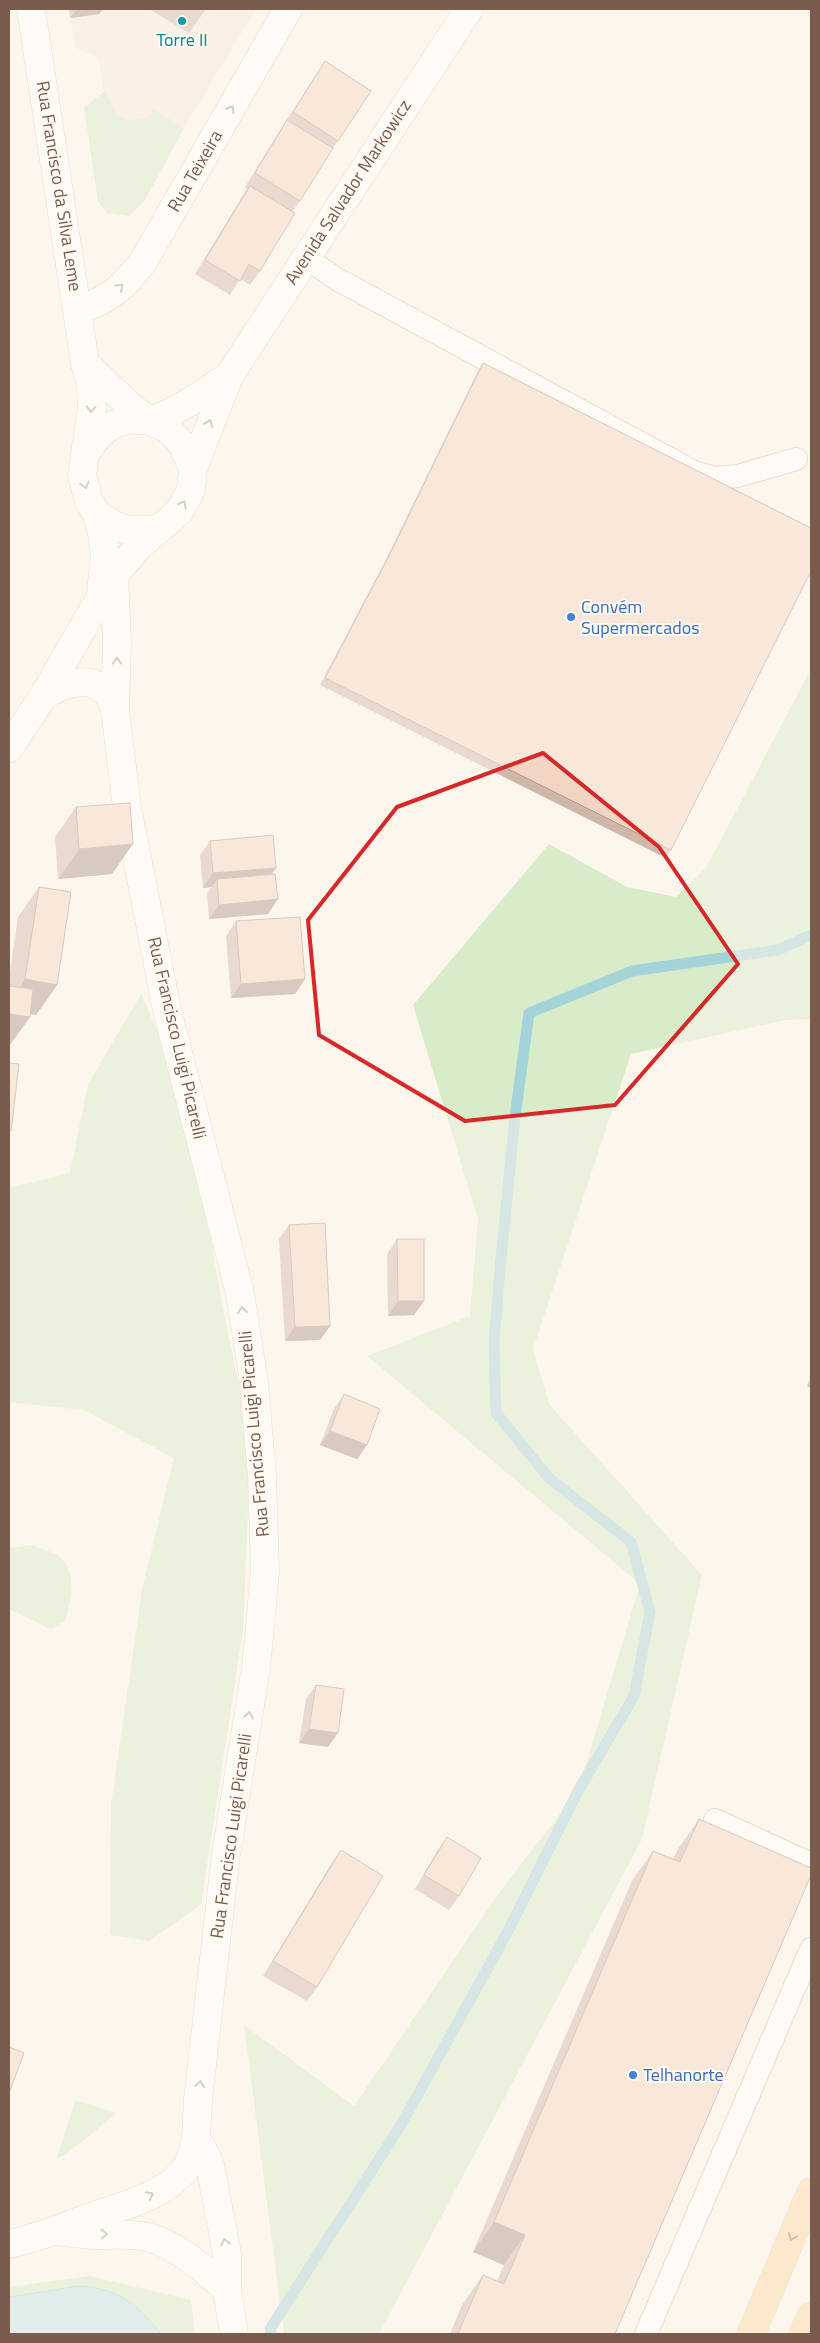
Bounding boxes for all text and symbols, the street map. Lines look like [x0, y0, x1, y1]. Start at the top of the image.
marker: Torre II [176, 15, 188, 27]
place label: Torre II [156, 26, 208, 53]
street label: Rua Francisco da Silva Leme [30, 79, 89, 293]
street label: Avenida Salvador Markowicz [278, 94, 418, 290]
one-way arrow [224, 105, 234, 114]
street label: Rua Teixeira [160, 125, 229, 217]
one-way arrow [115, 284, 124, 293]
one-way arrow [86, 405, 96, 413]
one-way arrow [203, 419, 213, 428]
one-way arrow [79, 480, 89, 489]
one-way arrow [177, 500, 187, 509]
place label: Convém Supermercados [581, 593, 700, 641]
marker: Convém Supermercados [565, 611, 577, 623]
one-way arrow [112, 657, 122, 665]
street label: Rua Francisco Luigi Picarelli [141, 934, 214, 1142]
one-way arrow [238, 1306, 248, 1314]
street label: Rua Francisco Luigi Picarelli [231, 1330, 276, 1538]
one-way arrow [243, 1711, 253, 1720]
street label: Rua Francisco Luigi Picarelli [203, 1732, 258, 1940]
place label: Telhanorte [643, 2061, 724, 2088]
marker: Telhanorte [627, 2069, 639, 2081]
one-way arrow [194, 2080, 204, 2089]
one-way arrow [144, 2191, 153, 2201]
one-way arrow [100, 2229, 108, 2240]
one-way arrow [788, 2232, 799, 2241]
one-way arrow [220, 2237, 230, 2246]

